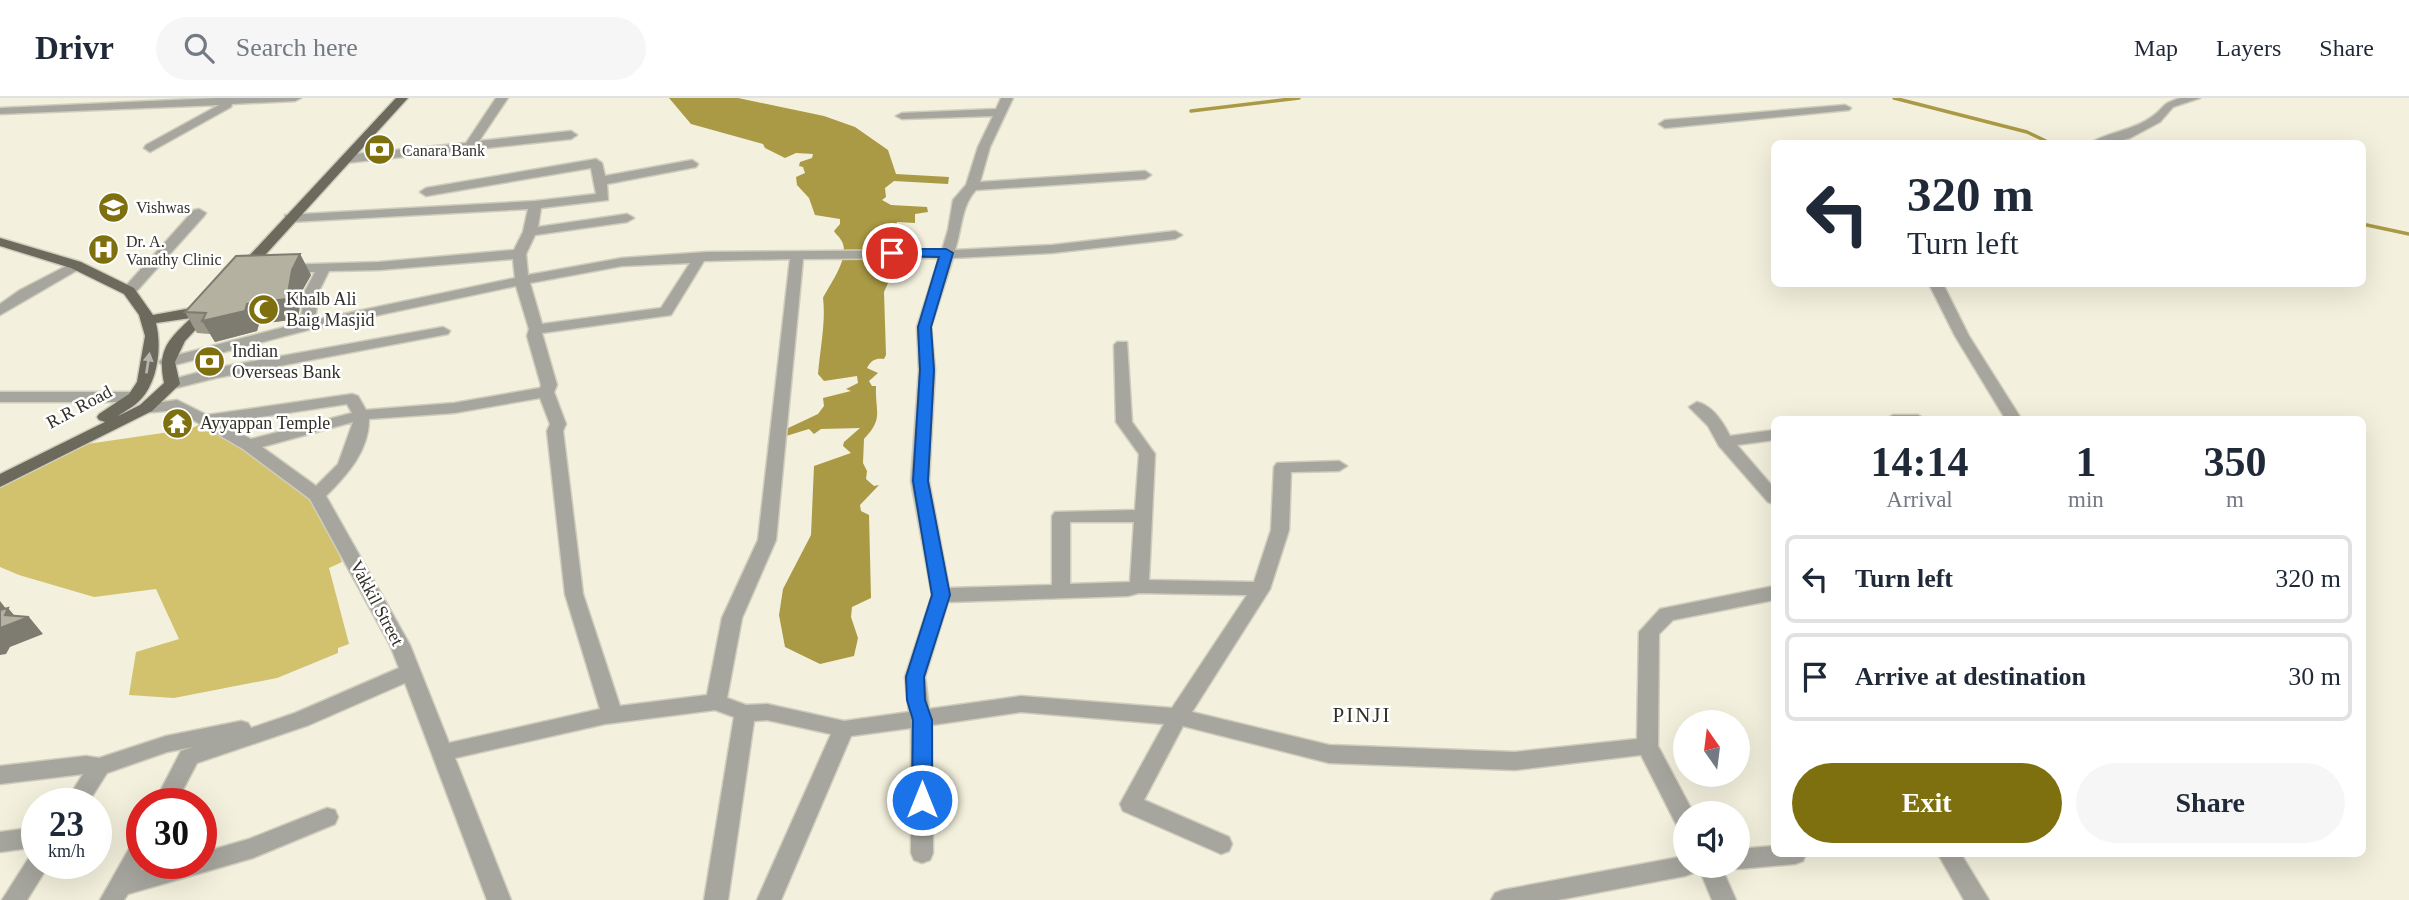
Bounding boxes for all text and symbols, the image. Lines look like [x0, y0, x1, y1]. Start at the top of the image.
search box [156, 17, 646, 80]
icon: search [180, 29, 218, 67]
text: Drivr [35, 30, 114, 66]
text: Search here [236, 33, 358, 62]
text: Map [2134, 35, 2178, 61]
text: Layers [2216, 35, 2281, 61]
text: Share [2319, 35, 2374, 61]
bank icon: Canara Bank [362, 133, 396, 167]
place label: Canara Bank [402, 142, 485, 159]
text: 320 m [1907, 167, 2034, 222]
icon: left [1792, 168, 1883, 259]
school or university icon: Vishwas [96, 190, 130, 224]
place label: Vishwas [136, 199, 190, 216]
pin [862, 223, 922, 283]
text: Turn left [1907, 225, 2019, 261]
hospital icon: Dr. A. Vanathy Clinic [86, 233, 120, 267]
place label: Dr. A. Vanathy Clinic [126, 233, 222, 269]
icon: arrive [873, 234, 911, 272]
place label: Khalb Ali Baig Masjid [286, 289, 375, 330]
mosque icon: Khalb Ali Baig Masjid [246, 292, 280, 326]
place label: Indian Overseas Bank [232, 341, 340, 382]
bank icon: Indian Overseas Bank [192, 344, 226, 378]
one-way arrow [143, 352, 154, 374]
street label: R.R Road [43, 382, 115, 432]
temple icon: Ayyappan Temple [160, 406, 194, 440]
place label: Ayyappan Temple [200, 413, 330, 433]
text: 14:14 [1871, 439, 1969, 485]
text: 1 [2075, 439, 2096, 485]
text: 350 [2203, 439, 2266, 485]
text: Arrival [1886, 487, 1953, 512]
text: min [2068, 487, 2104, 512]
text: m [2226, 487, 2244, 512]
street label: Vakkil Street [346, 557, 408, 649]
icon: left [1796, 560, 1834, 598]
text: Turn left [1855, 564, 1953, 593]
text: 320 m [2275, 564, 2341, 593]
icon: arrive [1796, 658, 1834, 696]
text: Arrive at destination [1855, 662, 2086, 691]
text: 30 m [2288, 662, 2341, 691]
district label: PINJI [1332, 703, 1392, 727]
north arrow [1673, 710, 1750, 788]
map controls [1673, 710, 1750, 878]
position arrow [885, 763, 959, 837]
button: Exit [1792, 763, 2062, 843]
button: Share [2076, 763, 2345, 843]
speed limit sign: 30 [126, 788, 217, 879]
button: sound [1673, 801, 1750, 878]
text: 23 [49, 805, 84, 844]
text: km/h [48, 841, 85, 861]

